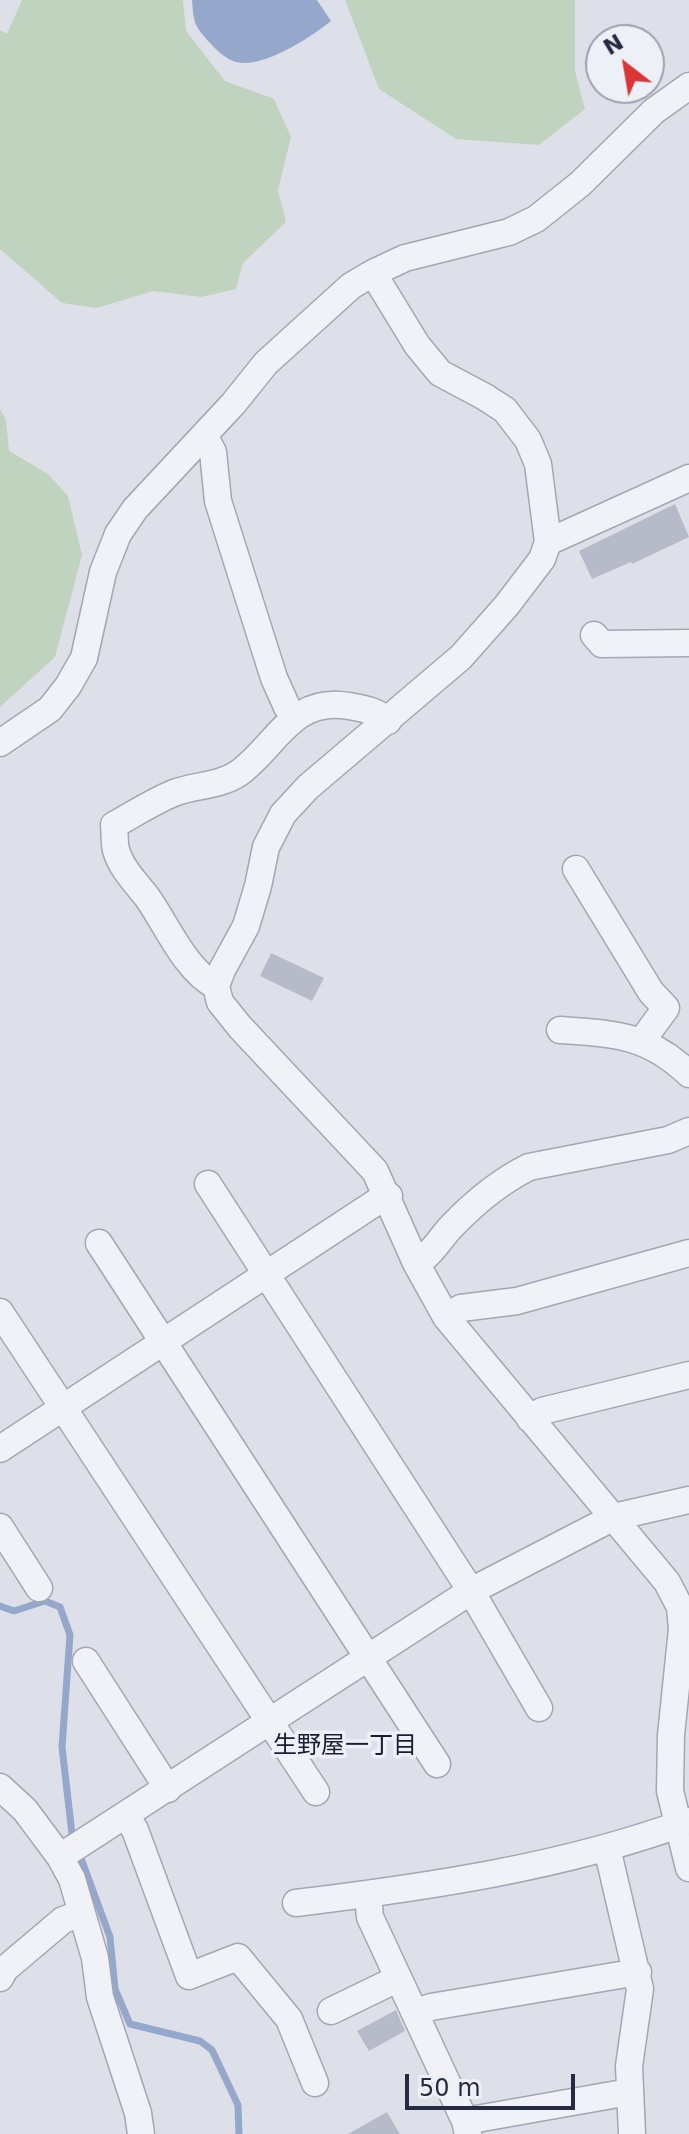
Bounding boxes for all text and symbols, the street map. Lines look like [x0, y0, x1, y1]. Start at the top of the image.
north arrow [585, 24, 665, 104]
text: N [599, 29, 628, 60]
district label: 生野屋一丁目 [273, 1733, 417, 1761]
scale bar [409, 2058, 579, 2108]
text: 50 m [419, 2074, 481, 2102]

